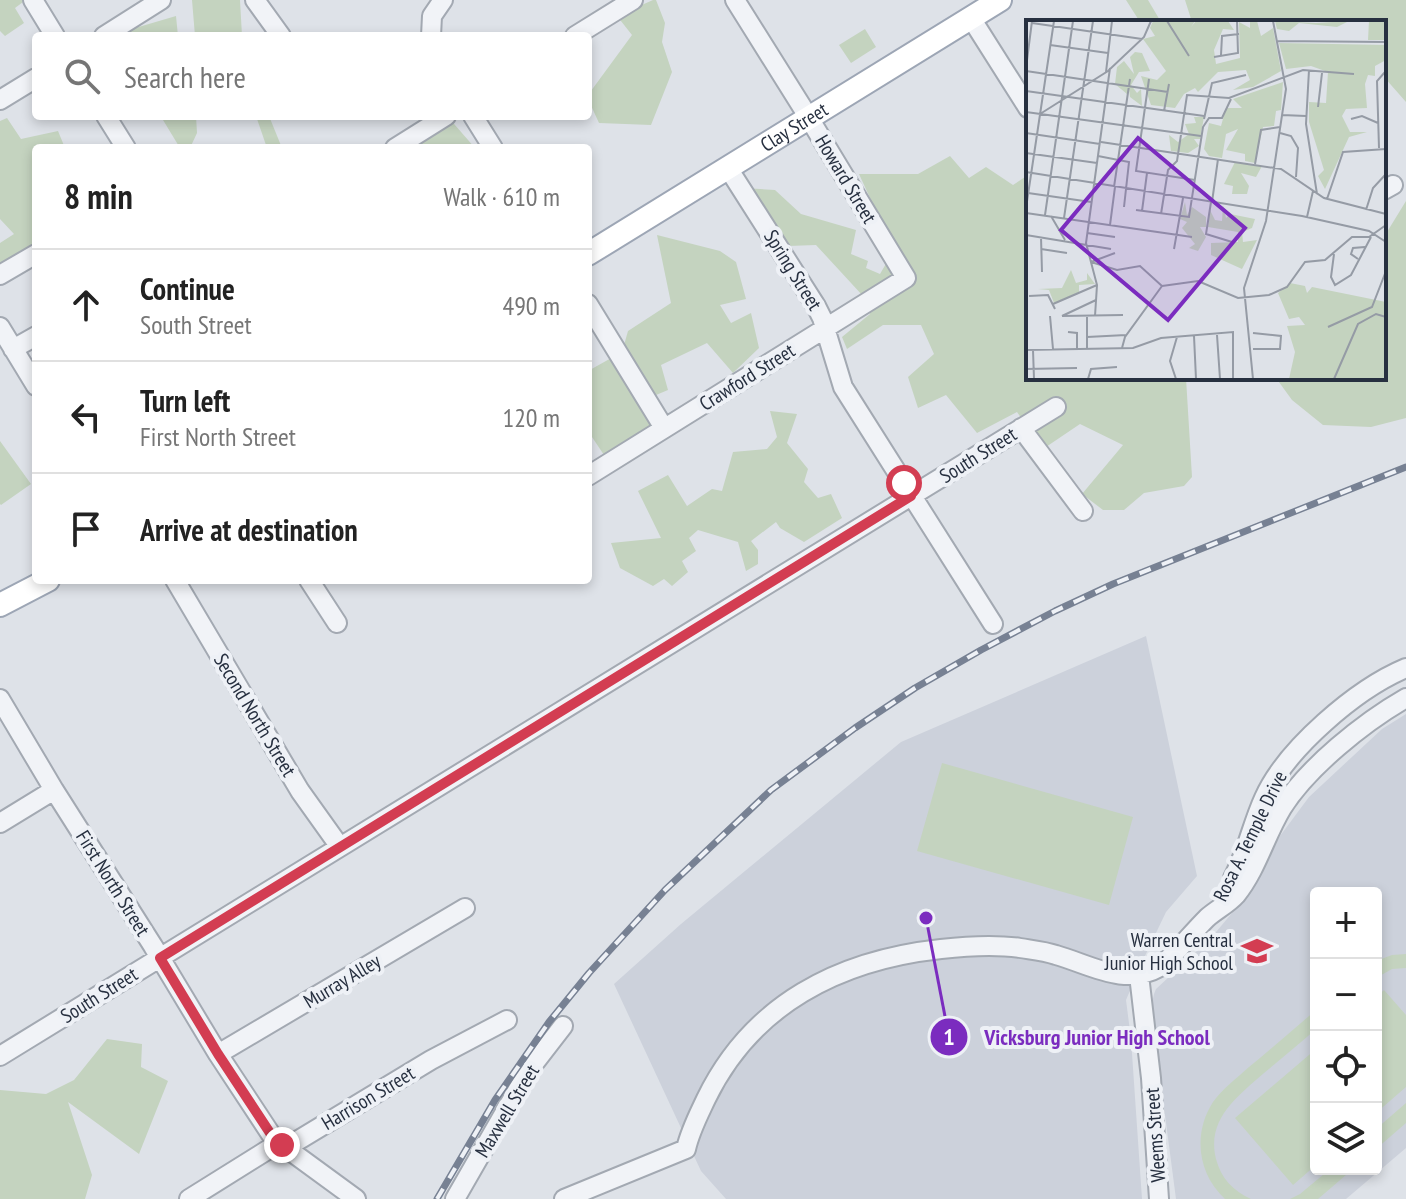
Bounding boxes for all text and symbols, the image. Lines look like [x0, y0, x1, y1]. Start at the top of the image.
inset map [1026, 20, 1386, 380]
search box [32, 32, 592, 120]
icon: search [60, 54, 104, 98]
text: Search here [124, 57, 246, 96]
street label: Clay Street [755, 96, 833, 158]
street label: Howard Street [809, 130, 883, 228]
text: 8 min [64, 174, 133, 218]
text: Walk · 610 m [443, 180, 560, 213]
street label: Spring Street [758, 225, 828, 316]
text: Continue [140, 269, 235, 308]
icon: ahead [64, 283, 108, 327]
text: 490 m [502, 289, 560, 322]
text: South Street [140, 308, 252, 341]
street label: Crawford Street [694, 337, 800, 417]
text: Turn left [140, 381, 230, 420]
icon: left [64, 395, 108, 439]
text: 120 m [502, 401, 560, 434]
text: First North Street [140, 420, 296, 453]
street label: South Street [935, 421, 1022, 489]
route start [886, 465, 922, 501]
icon: arrive [64, 507, 108, 551]
text: Arrive at destination [140, 510, 358, 549]
street label: Second North Street [208, 649, 302, 782]
street label: Rosa A. Temple Drive [1207, 766, 1293, 906]
street label: First North Street [70, 825, 156, 941]
map controls [1310, 887, 1382, 1175]
button: + [1310, 887, 1382, 959]
place label: Warren Central Junior High School [1104, 927, 1233, 976]
school or university icon: Warren Central Junior High School [1240, 934, 1274, 968]
street label: Murray Alley [299, 948, 386, 1014]
button: − [1310, 959, 1382, 1031]
street label: South Street [56, 961, 143, 1029]
callout: Vicksburg Junior High School [929, 1014, 1226, 1060]
text: 1 [943, 1021, 955, 1052]
text: Vicksburg Junior High School [983, 1023, 1210, 1051]
button: locate [1310, 1031, 1382, 1103]
street label: Maxwell Street [469, 1059, 545, 1162]
street label: Harrison Street [317, 1060, 420, 1136]
street label: Weems Street [1139, 1086, 1171, 1183]
button: layers [1310, 1103, 1382, 1175]
route end [264, 1127, 300, 1163]

